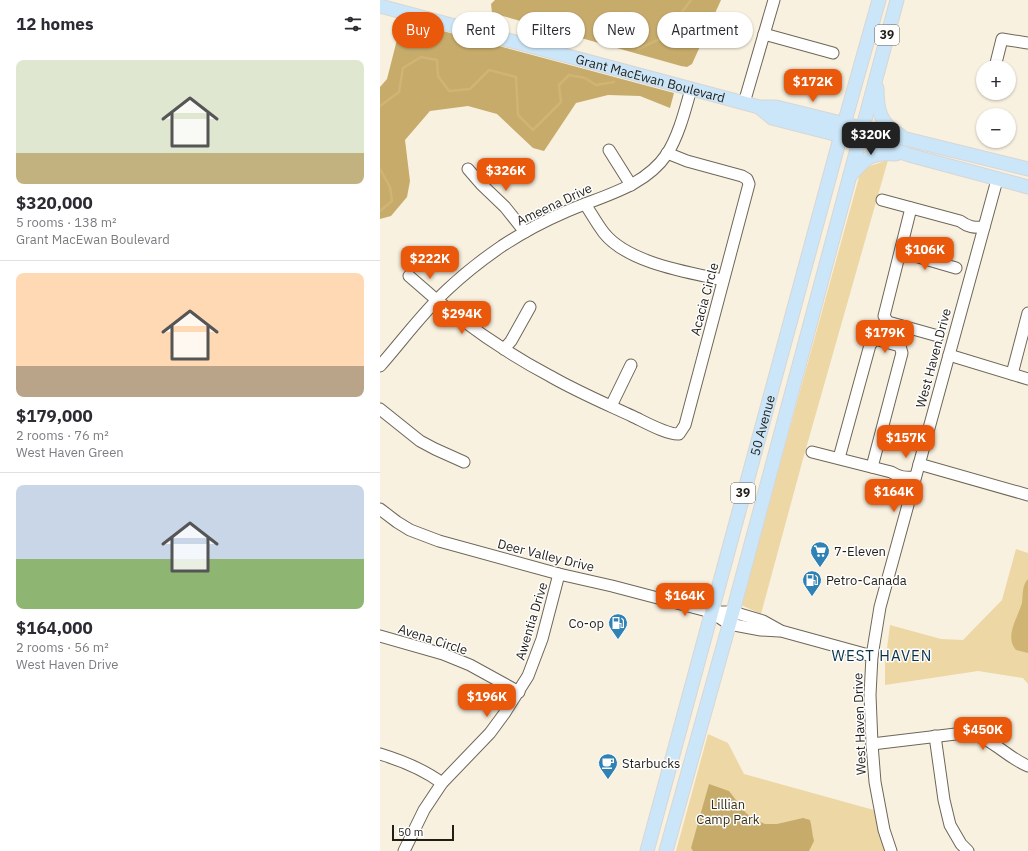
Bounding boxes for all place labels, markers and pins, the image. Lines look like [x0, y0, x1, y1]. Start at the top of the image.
pin: $172K [785, 69, 841, 103]
pin: $320K [843, 122, 899, 156]
pin: $326K [478, 158, 534, 192]
pin: $106K [897, 237, 953, 271]
pin: $222K [402, 246, 458, 280]
pin: $294K [434, 301, 490, 335]
pin: $179K [857, 320, 913, 354]
pin: $157K [878, 425, 934, 459]
pin: $164K [866, 479, 922, 513]
supermarket icon: 7-Eleven [809, 540, 831, 568]
place label: 7-Eleven [834, 543, 886, 560]
fuel station icon: Petro-Canada [801, 569, 823, 597]
place label: Petro-Canada [826, 572, 907, 589]
pin: $164K [657, 583, 713, 617]
fuel station icon: Co-op [607, 612, 629, 640]
place label: Co-op [568, 615, 604, 632]
pin: $196K [459, 684, 515, 718]
pin: $450K [955, 717, 1011, 751]
cafe icon: Starbucks [597, 752, 619, 780]
place label: Starbucks [622, 755, 680, 772]

